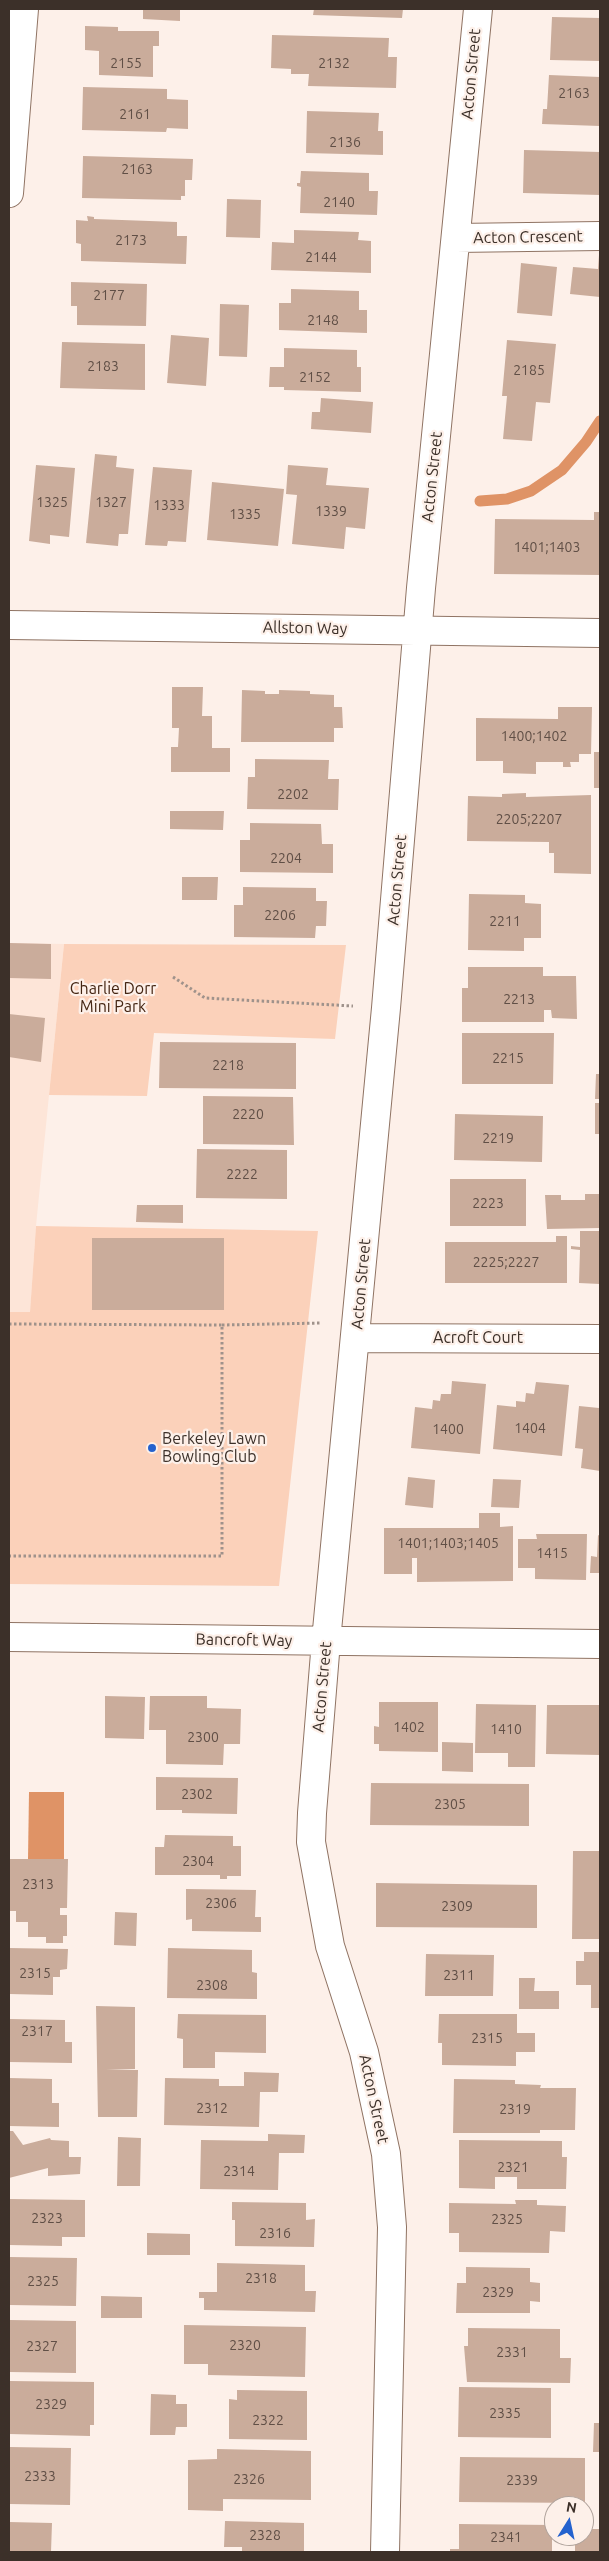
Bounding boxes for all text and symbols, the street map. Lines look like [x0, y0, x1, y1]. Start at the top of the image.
street label: Acton Street [457, 28, 485, 120]
house number: 2155 [110, 55, 142, 71]
house number: 2132 [318, 55, 350, 71]
house number: 2163 [558, 85, 590, 101]
house number: 2161 [119, 106, 151, 122]
house number: 2136 [329, 134, 361, 150]
house number: 2163 [121, 161, 153, 177]
house number: 2140 [323, 194, 355, 210]
street label: Acton Crescent [473, 226, 583, 248]
house number: 2173 [115, 232, 147, 248]
house number: 2144 [305, 249, 337, 265]
house number: 2177 [93, 287, 125, 303]
house number: 2148 [307, 312, 339, 328]
house number: 2183 [87, 358, 119, 374]
house number: 2185 [513, 362, 545, 378]
house number: 2152 [299, 369, 331, 385]
street label: Acton Street [418, 431, 446, 523]
house number: 1325 [36, 494, 68, 510]
house number: 1327 [95, 494, 127, 510]
house number: 1333 [153, 497, 185, 513]
house number: 1339 [315, 503, 347, 519]
house number: 1335 [229, 506, 261, 522]
house number: 1401;1403 [514, 539, 580, 555]
street label: Allston Way [263, 618, 347, 638]
house number: 1400;1402 [501, 728, 567, 744]
house number: 2202 [277, 786, 309, 802]
house number: 2205;2207 [496, 811, 562, 827]
street label: Acton Street [383, 834, 411, 926]
house number: 2204 [270, 850, 302, 866]
house number: 2206 [264, 907, 296, 923]
house number: 2211 [489, 913, 521, 929]
park label: Charlie Dorr Mini Park [70, 979, 156, 1017]
house number: 2213 [503, 991, 535, 1007]
house number: 2215 [492, 1050, 524, 1066]
house number: 2218 [212, 1057, 244, 1073]
house number: 2220 [232, 1106, 264, 1122]
house number: 2219 [482, 1130, 514, 1146]
house number: 2222 [226, 1166, 258, 1182]
house number: 2223 [472, 1195, 504, 1211]
street label: Acton Street [347, 1238, 375, 1330]
house number: 2225;2227 [473, 1254, 539, 1270]
street label: Acroft Court [433, 1328, 523, 1348]
house number: 1404 [514, 1420, 546, 1436]
house number: 1400 [432, 1421, 464, 1437]
place label: Berkeley Lawn Bowling Club [162, 1429, 266, 1467]
marker: Berkeley Lawn Bowling Club [146, 1442, 158, 1454]
house number: 1401;1403;1405 [397, 1535, 499, 1551]
house number: 1415 [536, 1545, 568, 1561]
street label: Bancroft Way [195, 1630, 293, 1650]
street label: Acton Street [308, 1641, 336, 1733]
house number: 1402 [393, 1719, 425, 1735]
house number: 1410 [490, 1721, 522, 1737]
house number: 2300 [187, 1729, 219, 1745]
house number: 2302 [181, 1786, 213, 1802]
house number: 2305 [434, 1796, 466, 1812]
house number: 2304 [182, 1853, 214, 1869]
house number: 2313 [22, 1876, 54, 1892]
house number: 2306 [205, 1895, 237, 1911]
house number: 2309 [441, 1898, 473, 1914]
house number: 2315 [19, 1965, 51, 1981]
house number: 2311 [443, 1967, 475, 1983]
house number: 2308 [196, 1977, 228, 1993]
house number: 2317 [21, 2023, 53, 2039]
house number: 2315 [471, 2030, 503, 2046]
street label: Acton Street [355, 2053, 393, 2145]
house number: 2312 [196, 2100, 228, 2116]
house number: 2319 [499, 2101, 531, 2117]
house number: 2321 [497, 2159, 529, 2175]
house number: 2314 [223, 2163, 255, 2179]
house number: 2323 [31, 2210, 63, 2226]
house number: 2325 [491, 2211, 523, 2227]
house number: 2316 [259, 2225, 291, 2241]
house number: 2318 [245, 2270, 277, 2286]
house number: 2325 [27, 2273, 59, 2289]
house number: 2329 [482, 2284, 514, 2300]
house number: 2320 [229, 2337, 261, 2353]
house number: 2327 [26, 2338, 58, 2354]
house number: 2331 [496, 2344, 528, 2360]
house number: 2329 [35, 2396, 67, 2412]
house number: 2335 [489, 2405, 521, 2421]
house number: 2322 [252, 2412, 284, 2428]
house number: 2333 [24, 2468, 56, 2484]
house number: 2326 [233, 2471, 265, 2487]
house number: 2339 [506, 2472, 538, 2488]
north arrow [544, 2496, 594, 2546]
text: N [565, 2498, 578, 2516]
house number: 2328 [249, 2527, 281, 2543]
house number: 2341 [490, 2529, 522, 2545]

